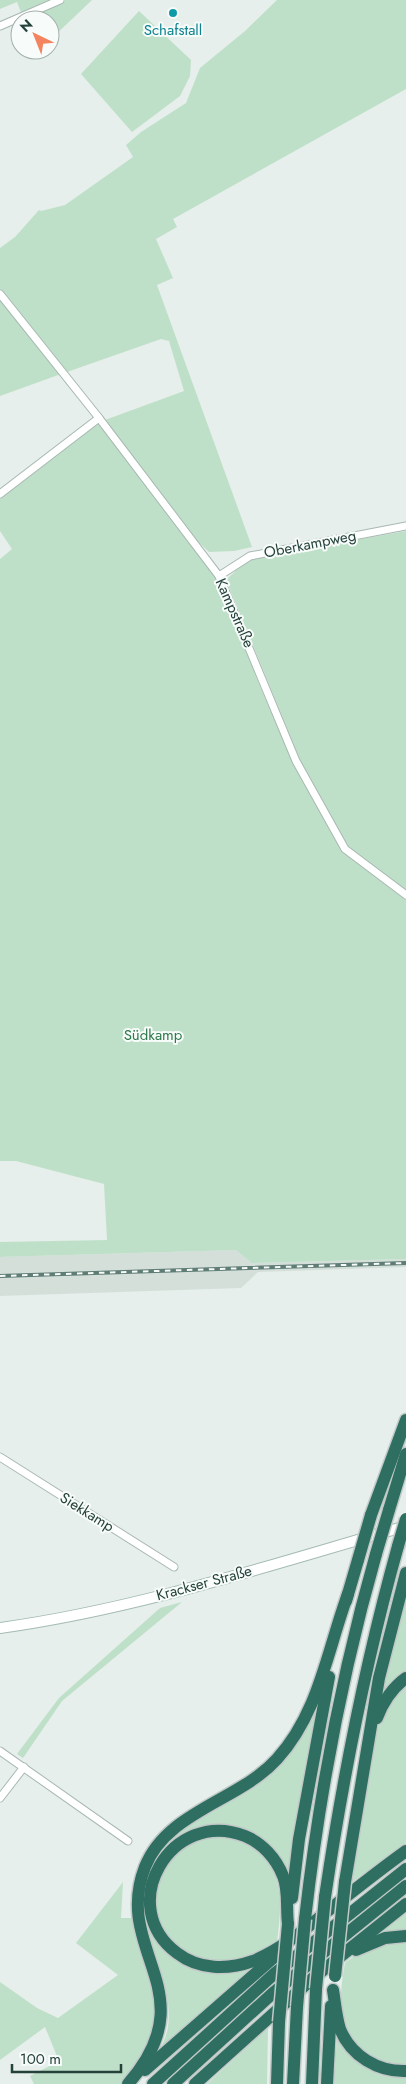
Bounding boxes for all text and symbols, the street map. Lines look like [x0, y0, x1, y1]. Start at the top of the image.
marker: Schafstall [167, 7, 179, 19]
north arrow [10, 10, 60, 60]
text: N [15, 14, 37, 37]
place label: Schafstall [144, 19, 202, 41]
street label: Oberkampweg [262, 524, 358, 564]
street label: Kampstraße [210, 575, 260, 652]
park label: Südkamp [124, 1024, 183, 1046]
street label: Siekkamp [56, 1487, 119, 1538]
street label: Krackser Straße [154, 1560, 255, 1606]
scale bar [12, 2042, 121, 2074]
text: 100 m [20, 2048, 61, 2070]

